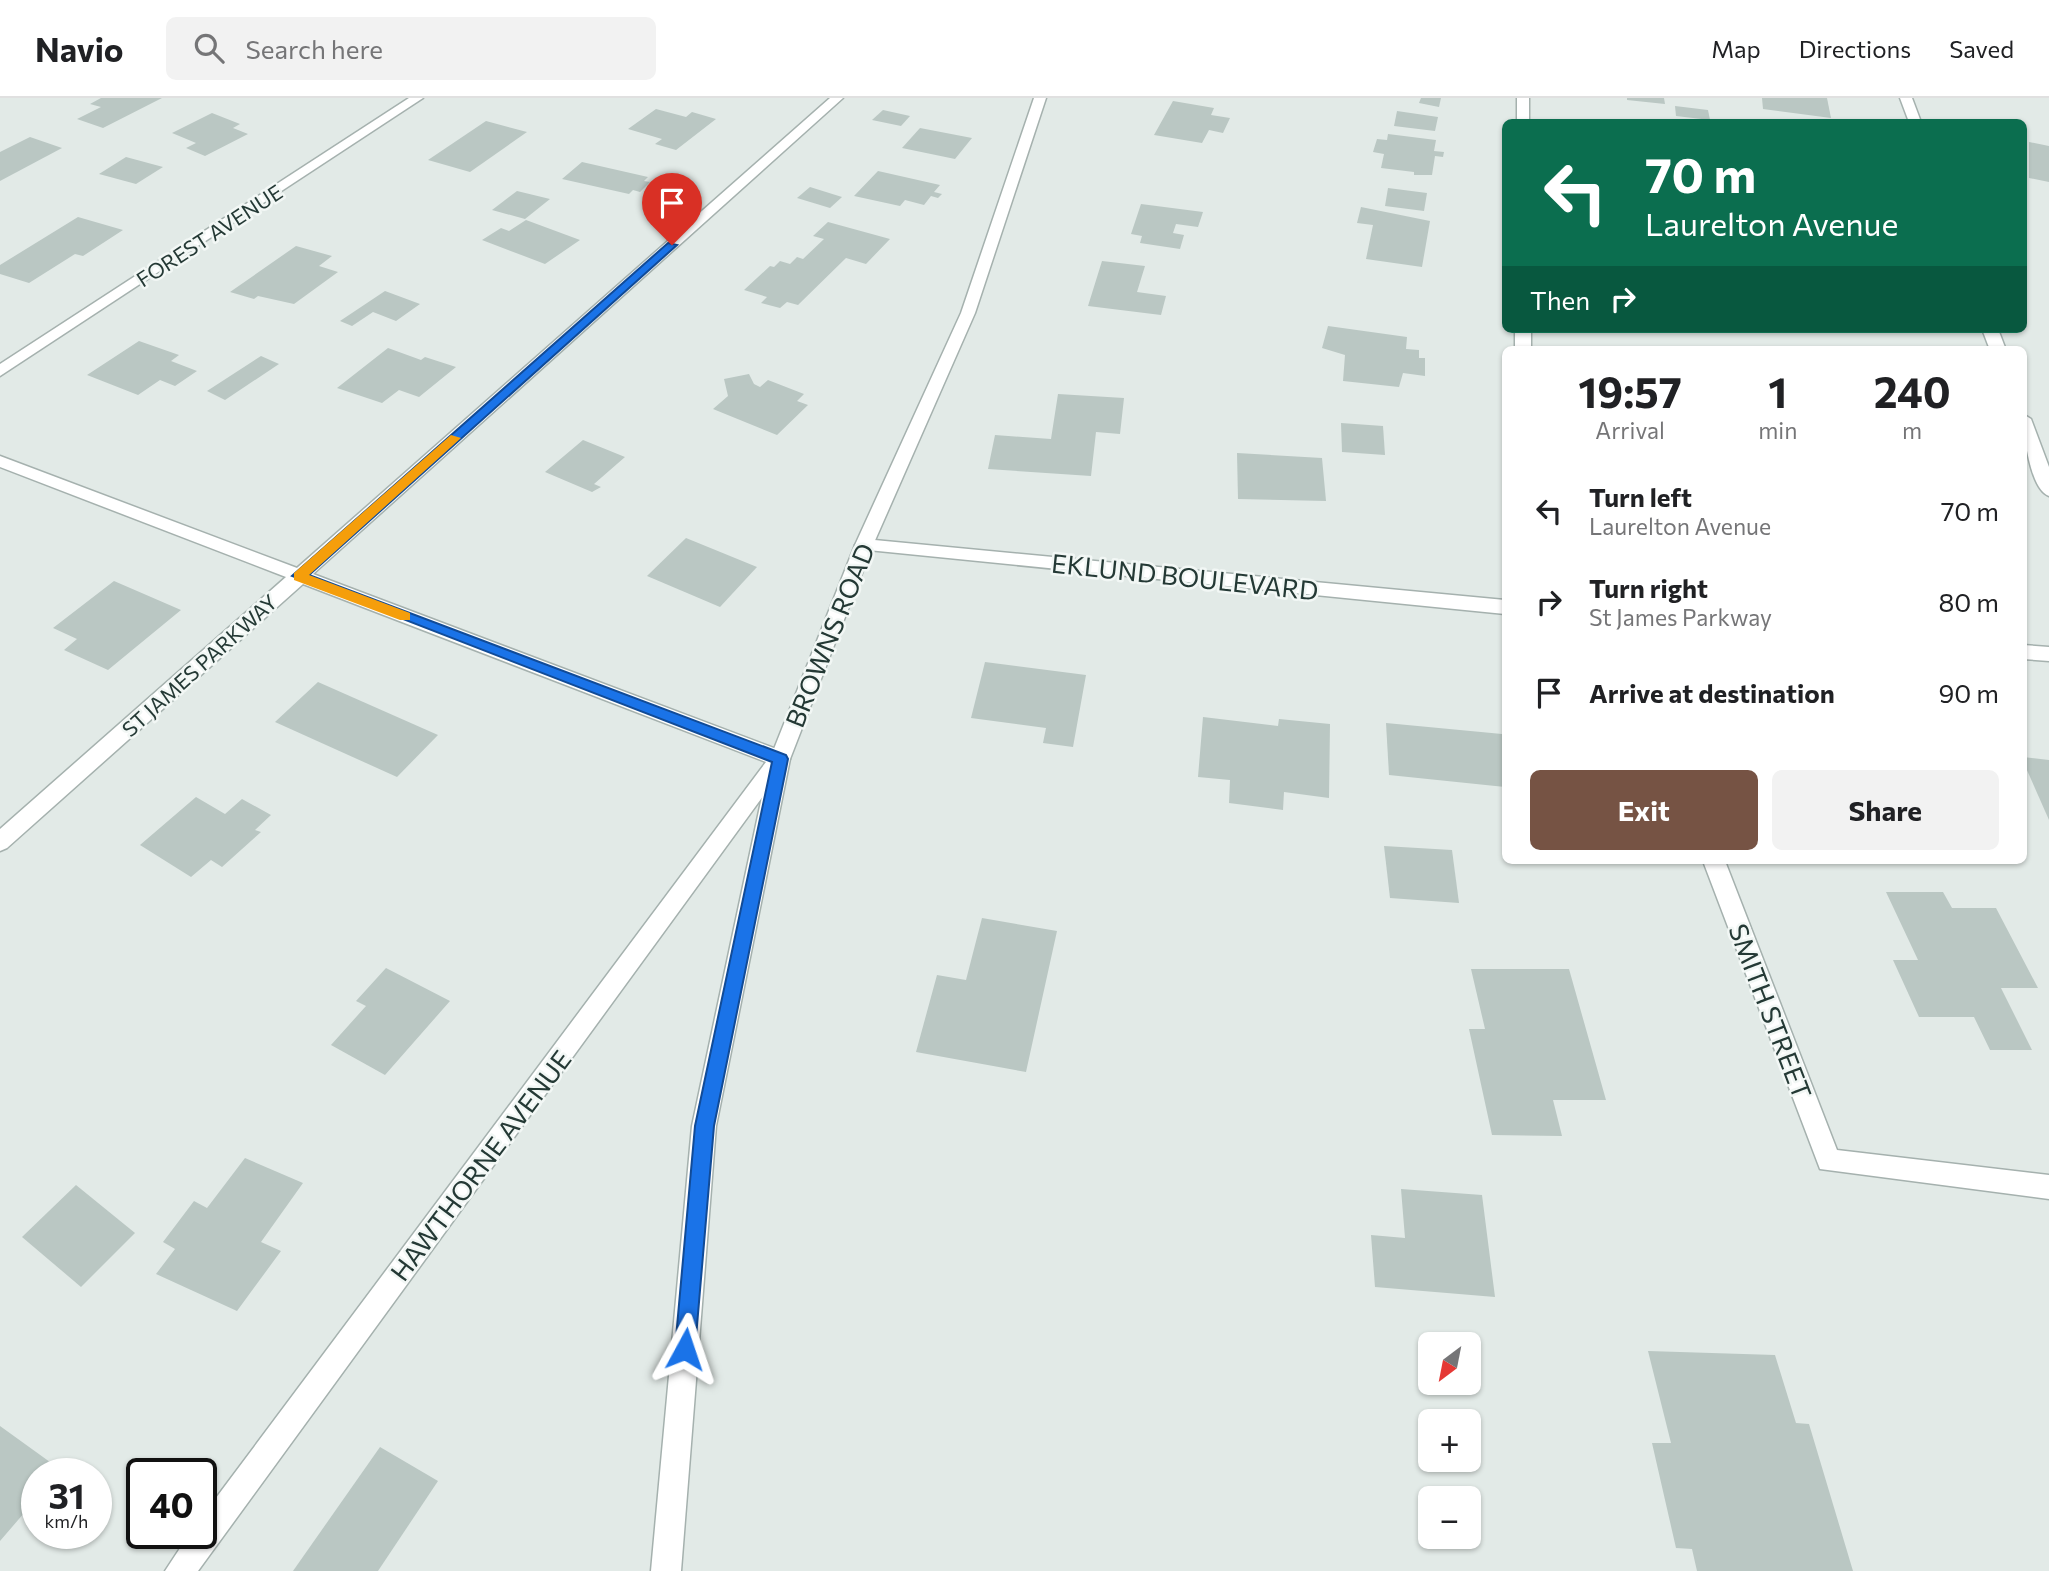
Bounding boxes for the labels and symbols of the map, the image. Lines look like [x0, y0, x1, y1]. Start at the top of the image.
pin [642, 173, 702, 245]
street label: FOREST AVENUE [131, 179, 287, 291]
street label: BROWNS ROAD [778, 539, 880, 731]
street label: EKLUND BOULEVARD [1050, 547, 1320, 605]
street label: ST JAMES PARKWAY [116, 589, 282, 741]
street label: SMITH STREET [1723, 919, 1819, 1103]
street label: HAWTHORNE AVENUE [383, 1044, 577, 1286]
position arrow [648, 1312, 722, 1386]
north arrow [1418, 1332, 1480, 1395]
speed limit sign: 40 [126, 1458, 217, 1549]

